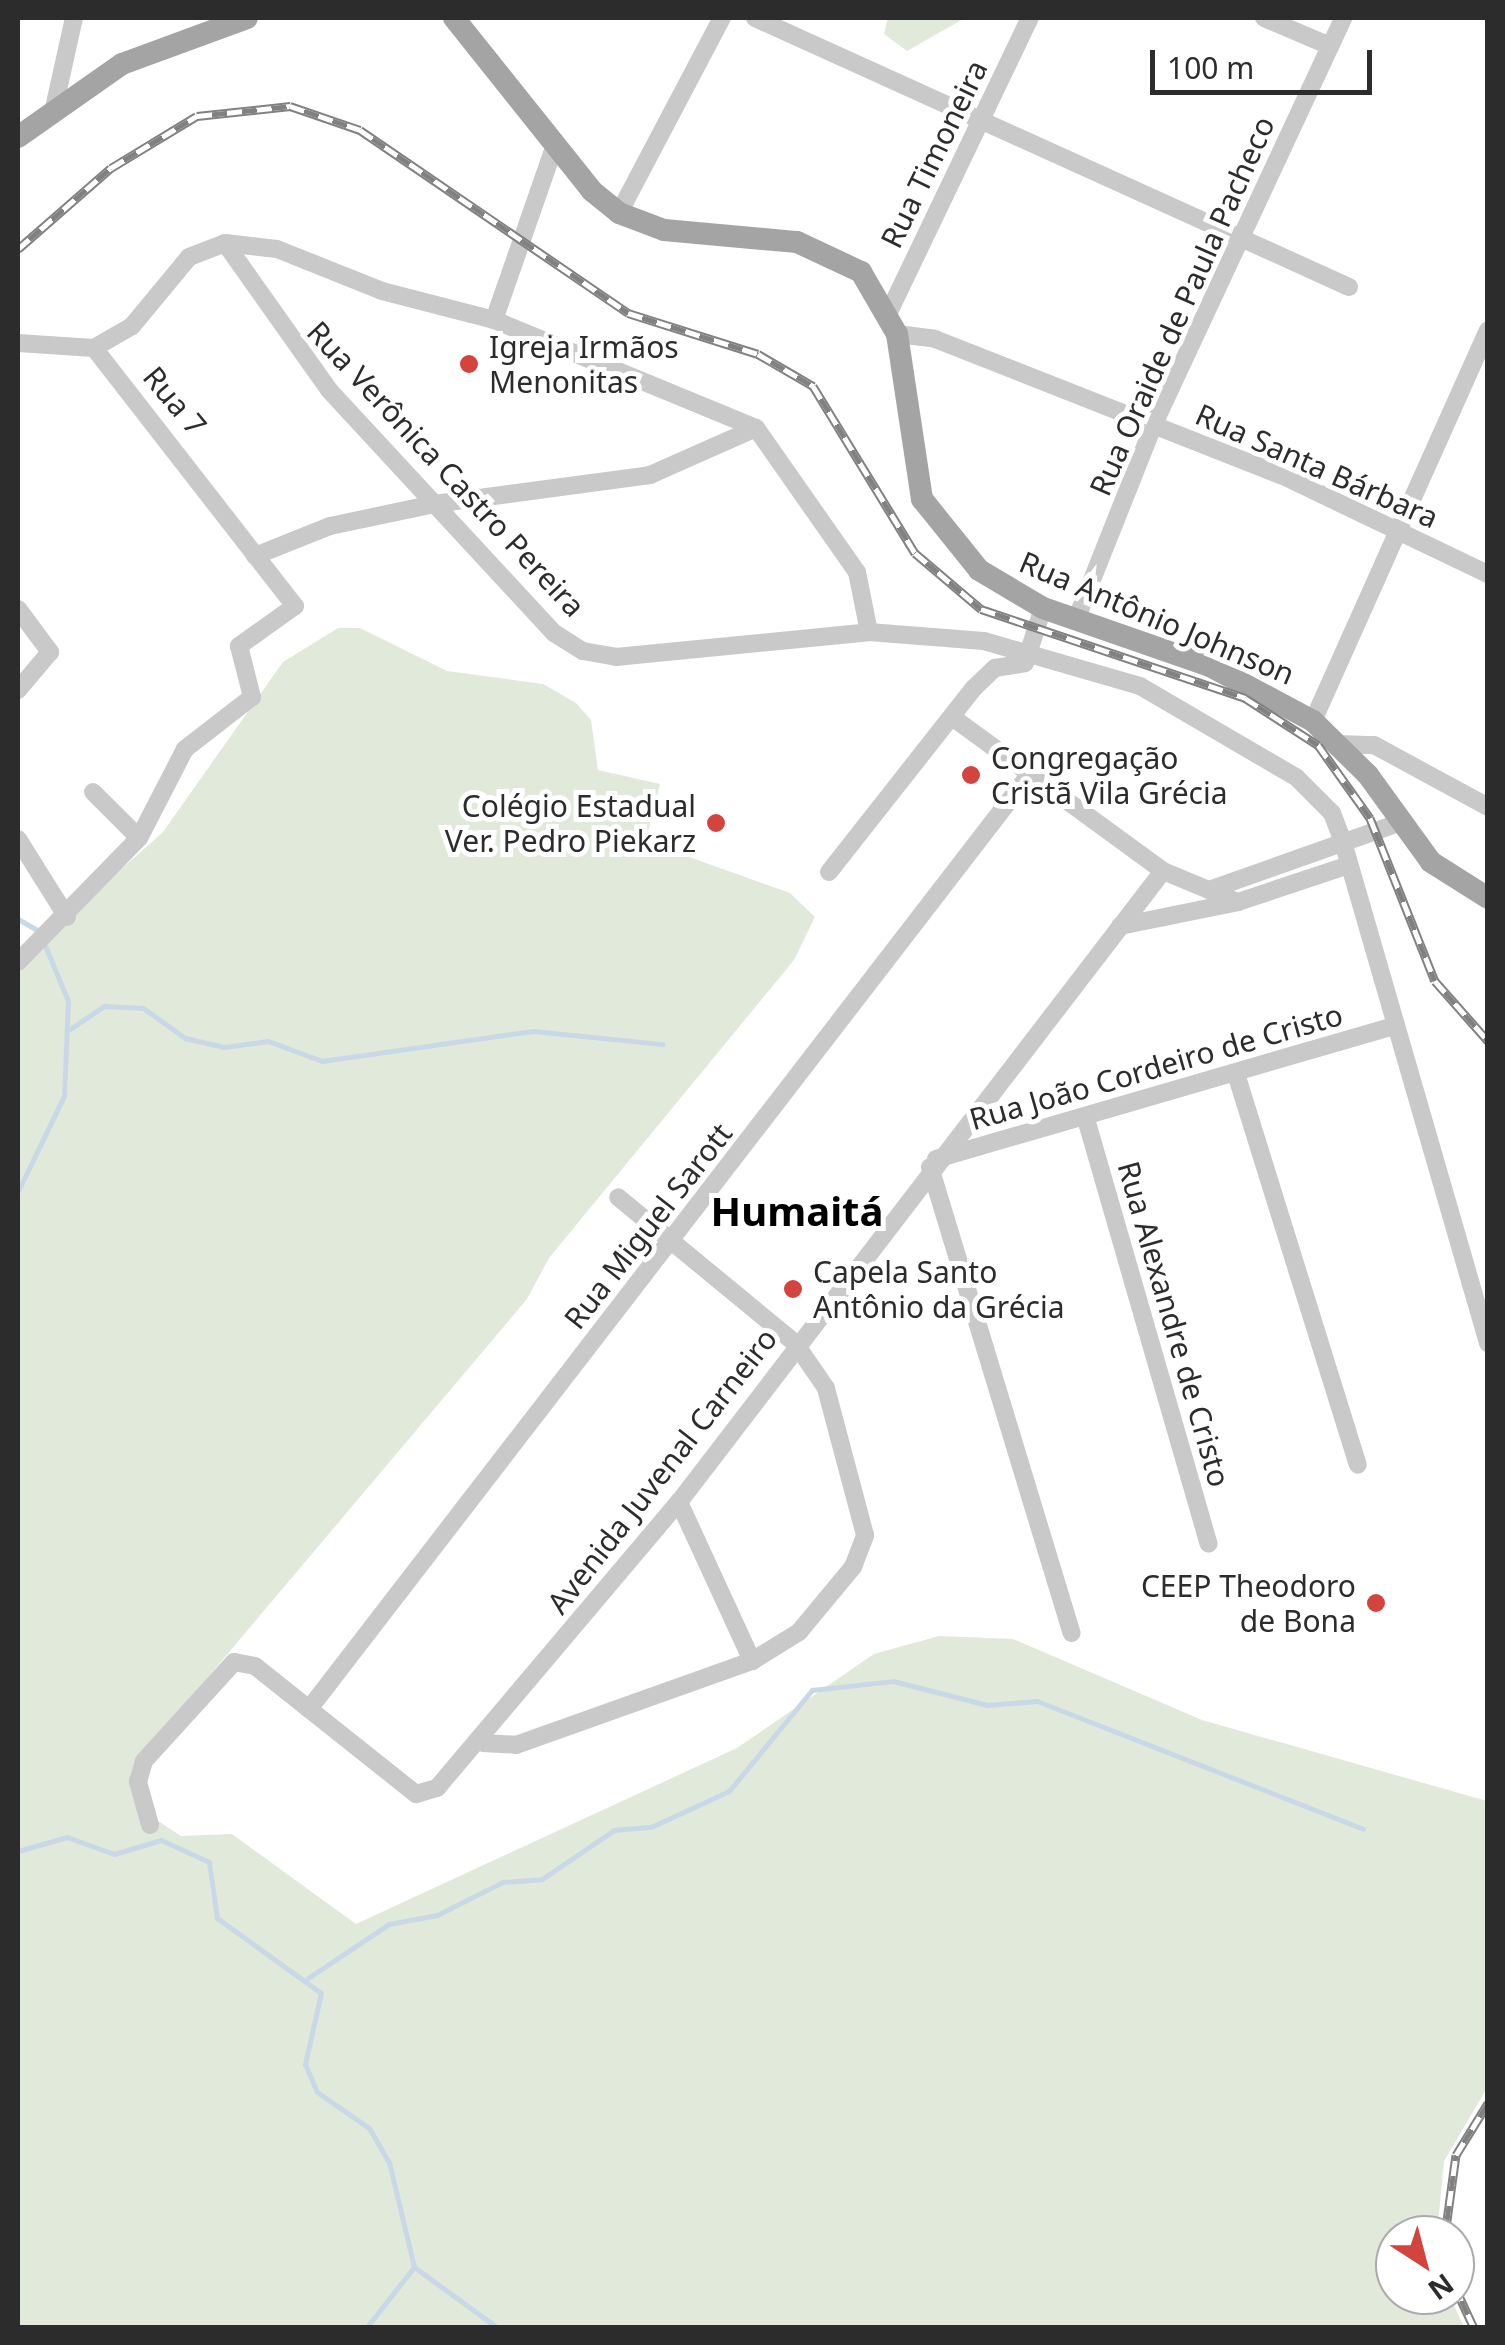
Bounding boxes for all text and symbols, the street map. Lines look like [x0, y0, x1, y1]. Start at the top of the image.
scale bar [1155, 30, 1378, 92]
text: 100 m [1167, 47, 1254, 88]
street label: Rua Timoneira [873, 54, 995, 254]
street label: Rua Oraide de Paula Pacheco [1082, 111, 1282, 501]
street label: Rua Verônica Castro Pereira [300, 314, 592, 624]
place label: Igreja Irmãos Menonitas [489, 329, 679, 400]
marker: Igreja Irmãos Menonitas [458, 353, 480, 375]
street label: Rua 7 [136, 359, 214, 443]
street label: Rua Santa Bárbara [1190, 396, 1444, 536]
street label: Rua Antônio Johnson [1014, 544, 1300, 692]
place label: Congregação Cristã Vila Grécia [991, 740, 1228, 810]
marker: Congregação Cristã Vila Grécia [960, 764, 982, 786]
place label: Colégio Estadual Ver. Pedro Piekarz [445, 788, 696, 858]
marker: Colégio Estadual Ver. Pedro Piekarz [705, 812, 727, 834]
street label: Rua João Cordeiro de Cristo [965, 996, 1347, 1138]
street label: Rua Miguel Sarott [557, 1116, 739, 1336]
street label: Rua Alexandre de Cristo [1110, 1157, 1238, 1491]
district label: Humaitá [711, 1187, 883, 1235]
place label: Capela Santo Antônio da Grécia [813, 1254, 1065, 1324]
marker: Capela Santo Antônio da Grécia [782, 1278, 804, 1300]
street label: Avenida Juvenal Carneiro [540, 1321, 784, 1621]
place label: CEEP Theodoro de Bona [1141, 1568, 1356, 1638]
marker: CEEP Theodoro de Bona [1365, 1592, 1387, 1614]
north arrow [1375, 2215, 1475, 2315]
text: N [1421, 2266, 1462, 2310]

